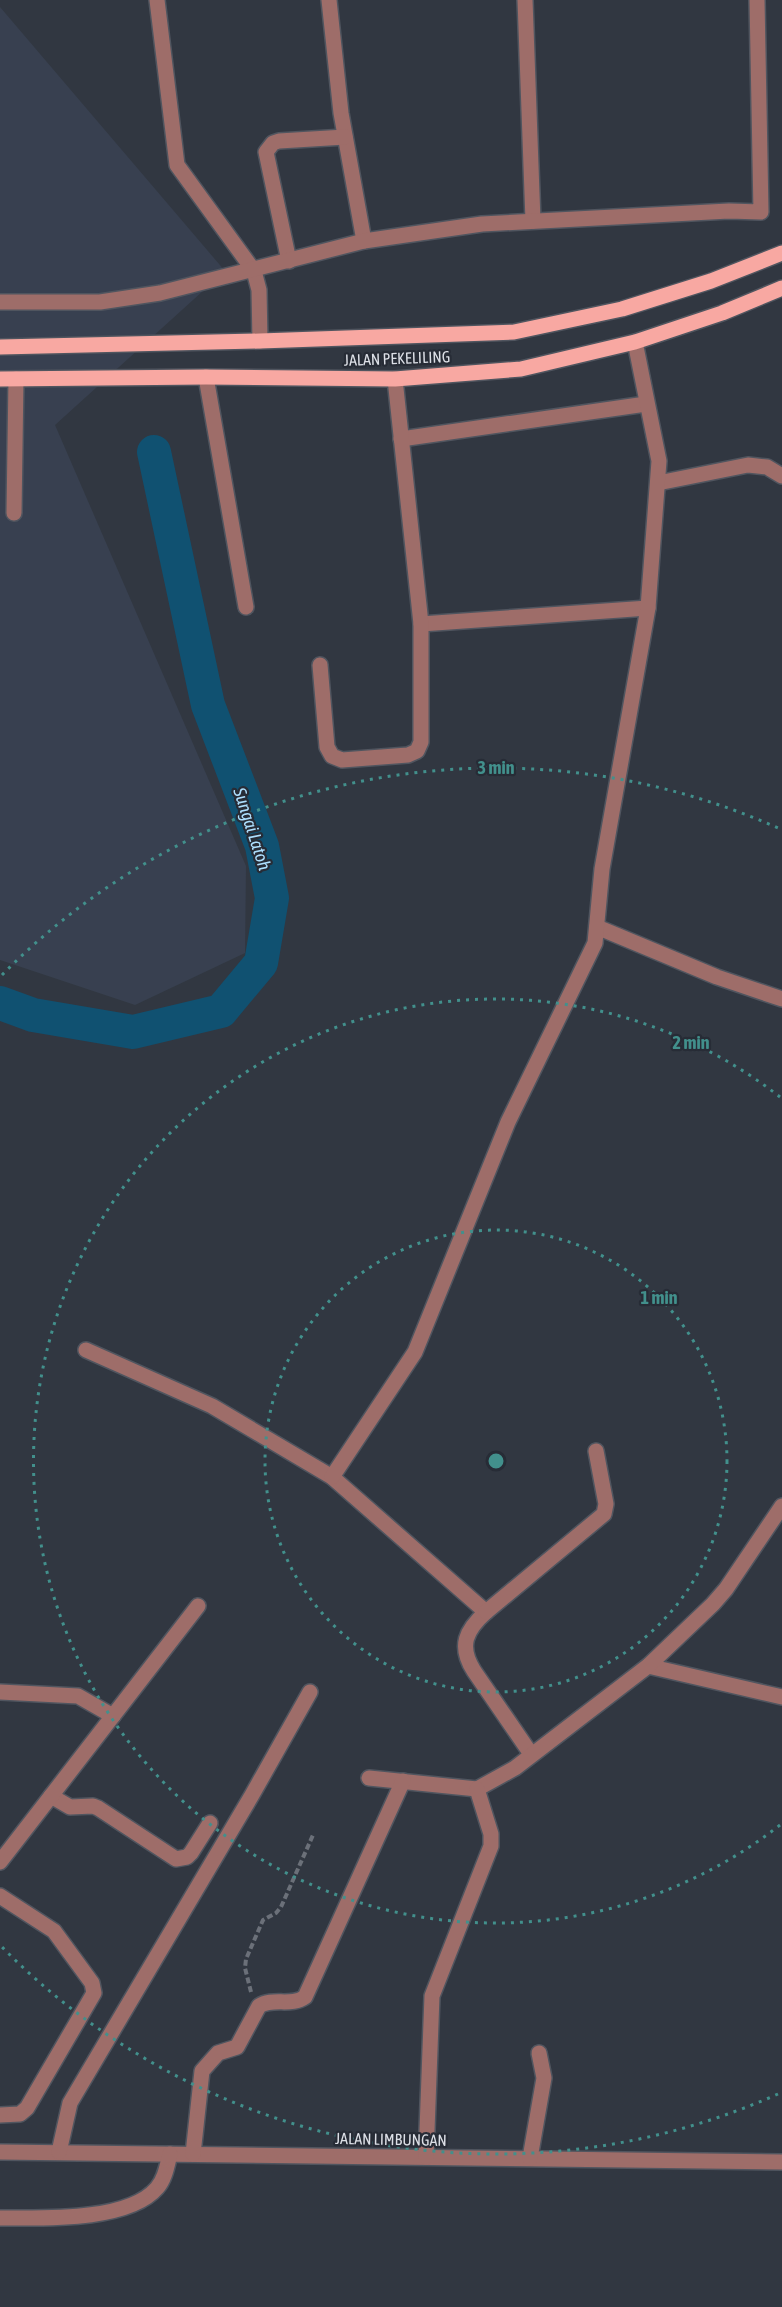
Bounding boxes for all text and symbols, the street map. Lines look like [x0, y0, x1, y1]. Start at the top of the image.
street label: JALAN PEKELILING [344, 347, 450, 369]
text: 3 min [478, 757, 515, 778]
water label: Sungai Latoh [229, 784, 276, 873]
text: 2 min [673, 1032, 710, 1053]
text: 1 min [641, 1287, 678, 1308]
centre of rings [486, 1451, 506, 1471]
street label: JALAN LIMBUNGAN [335, 2129, 447, 2149]

